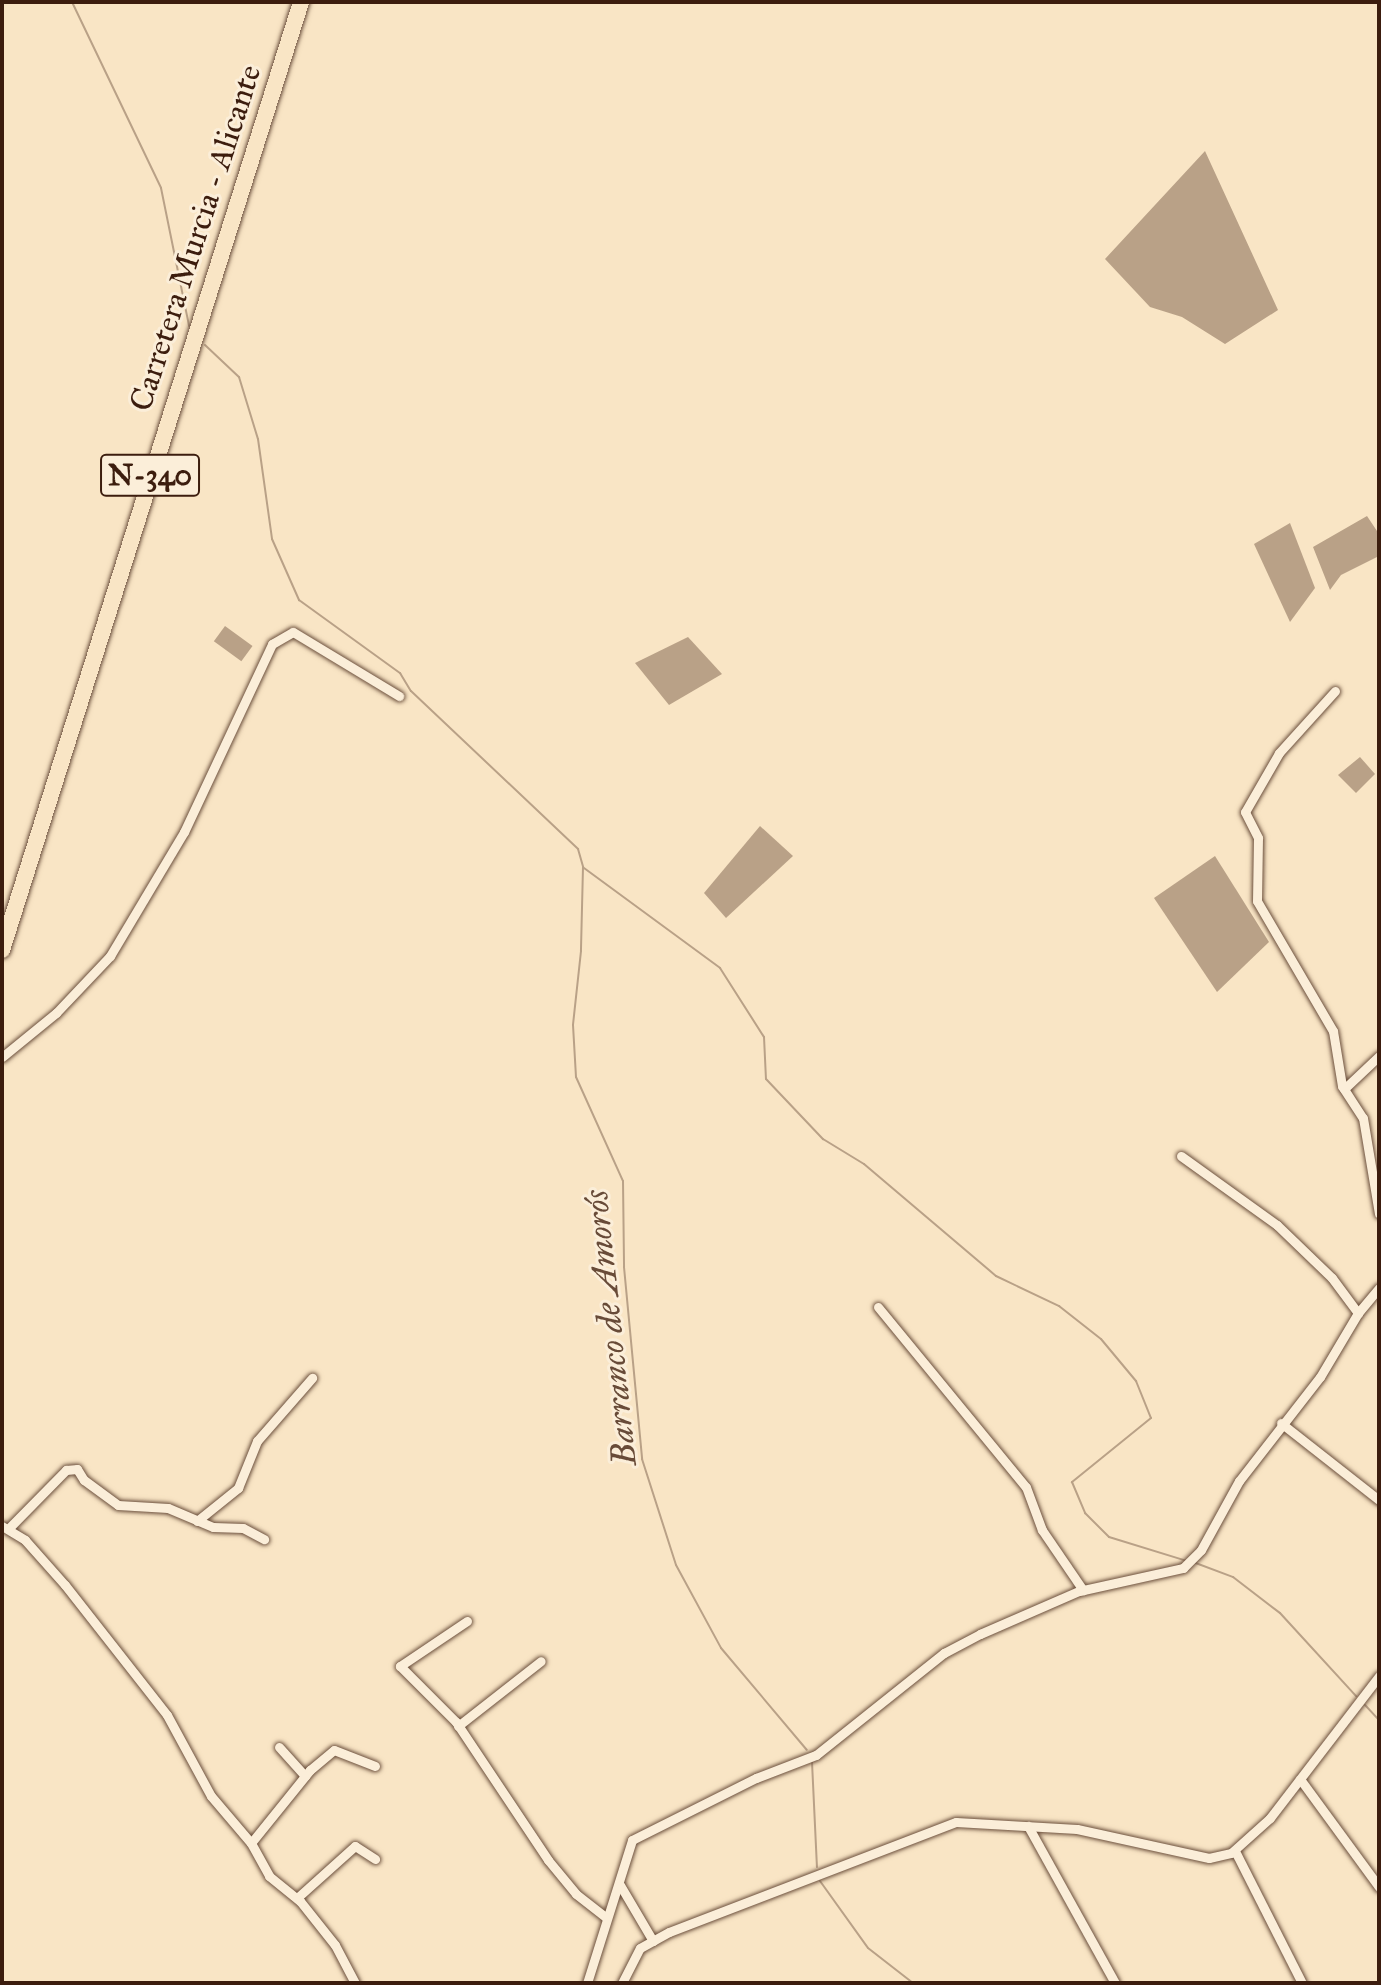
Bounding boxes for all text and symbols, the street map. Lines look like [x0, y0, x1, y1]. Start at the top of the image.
street label: Carretera Murcia - Alicante [122, 60, 270, 416]
road number: N-340 [100, 449, 200, 501]
water label: Barranco de Amorós [575, 1188, 645, 1468]

